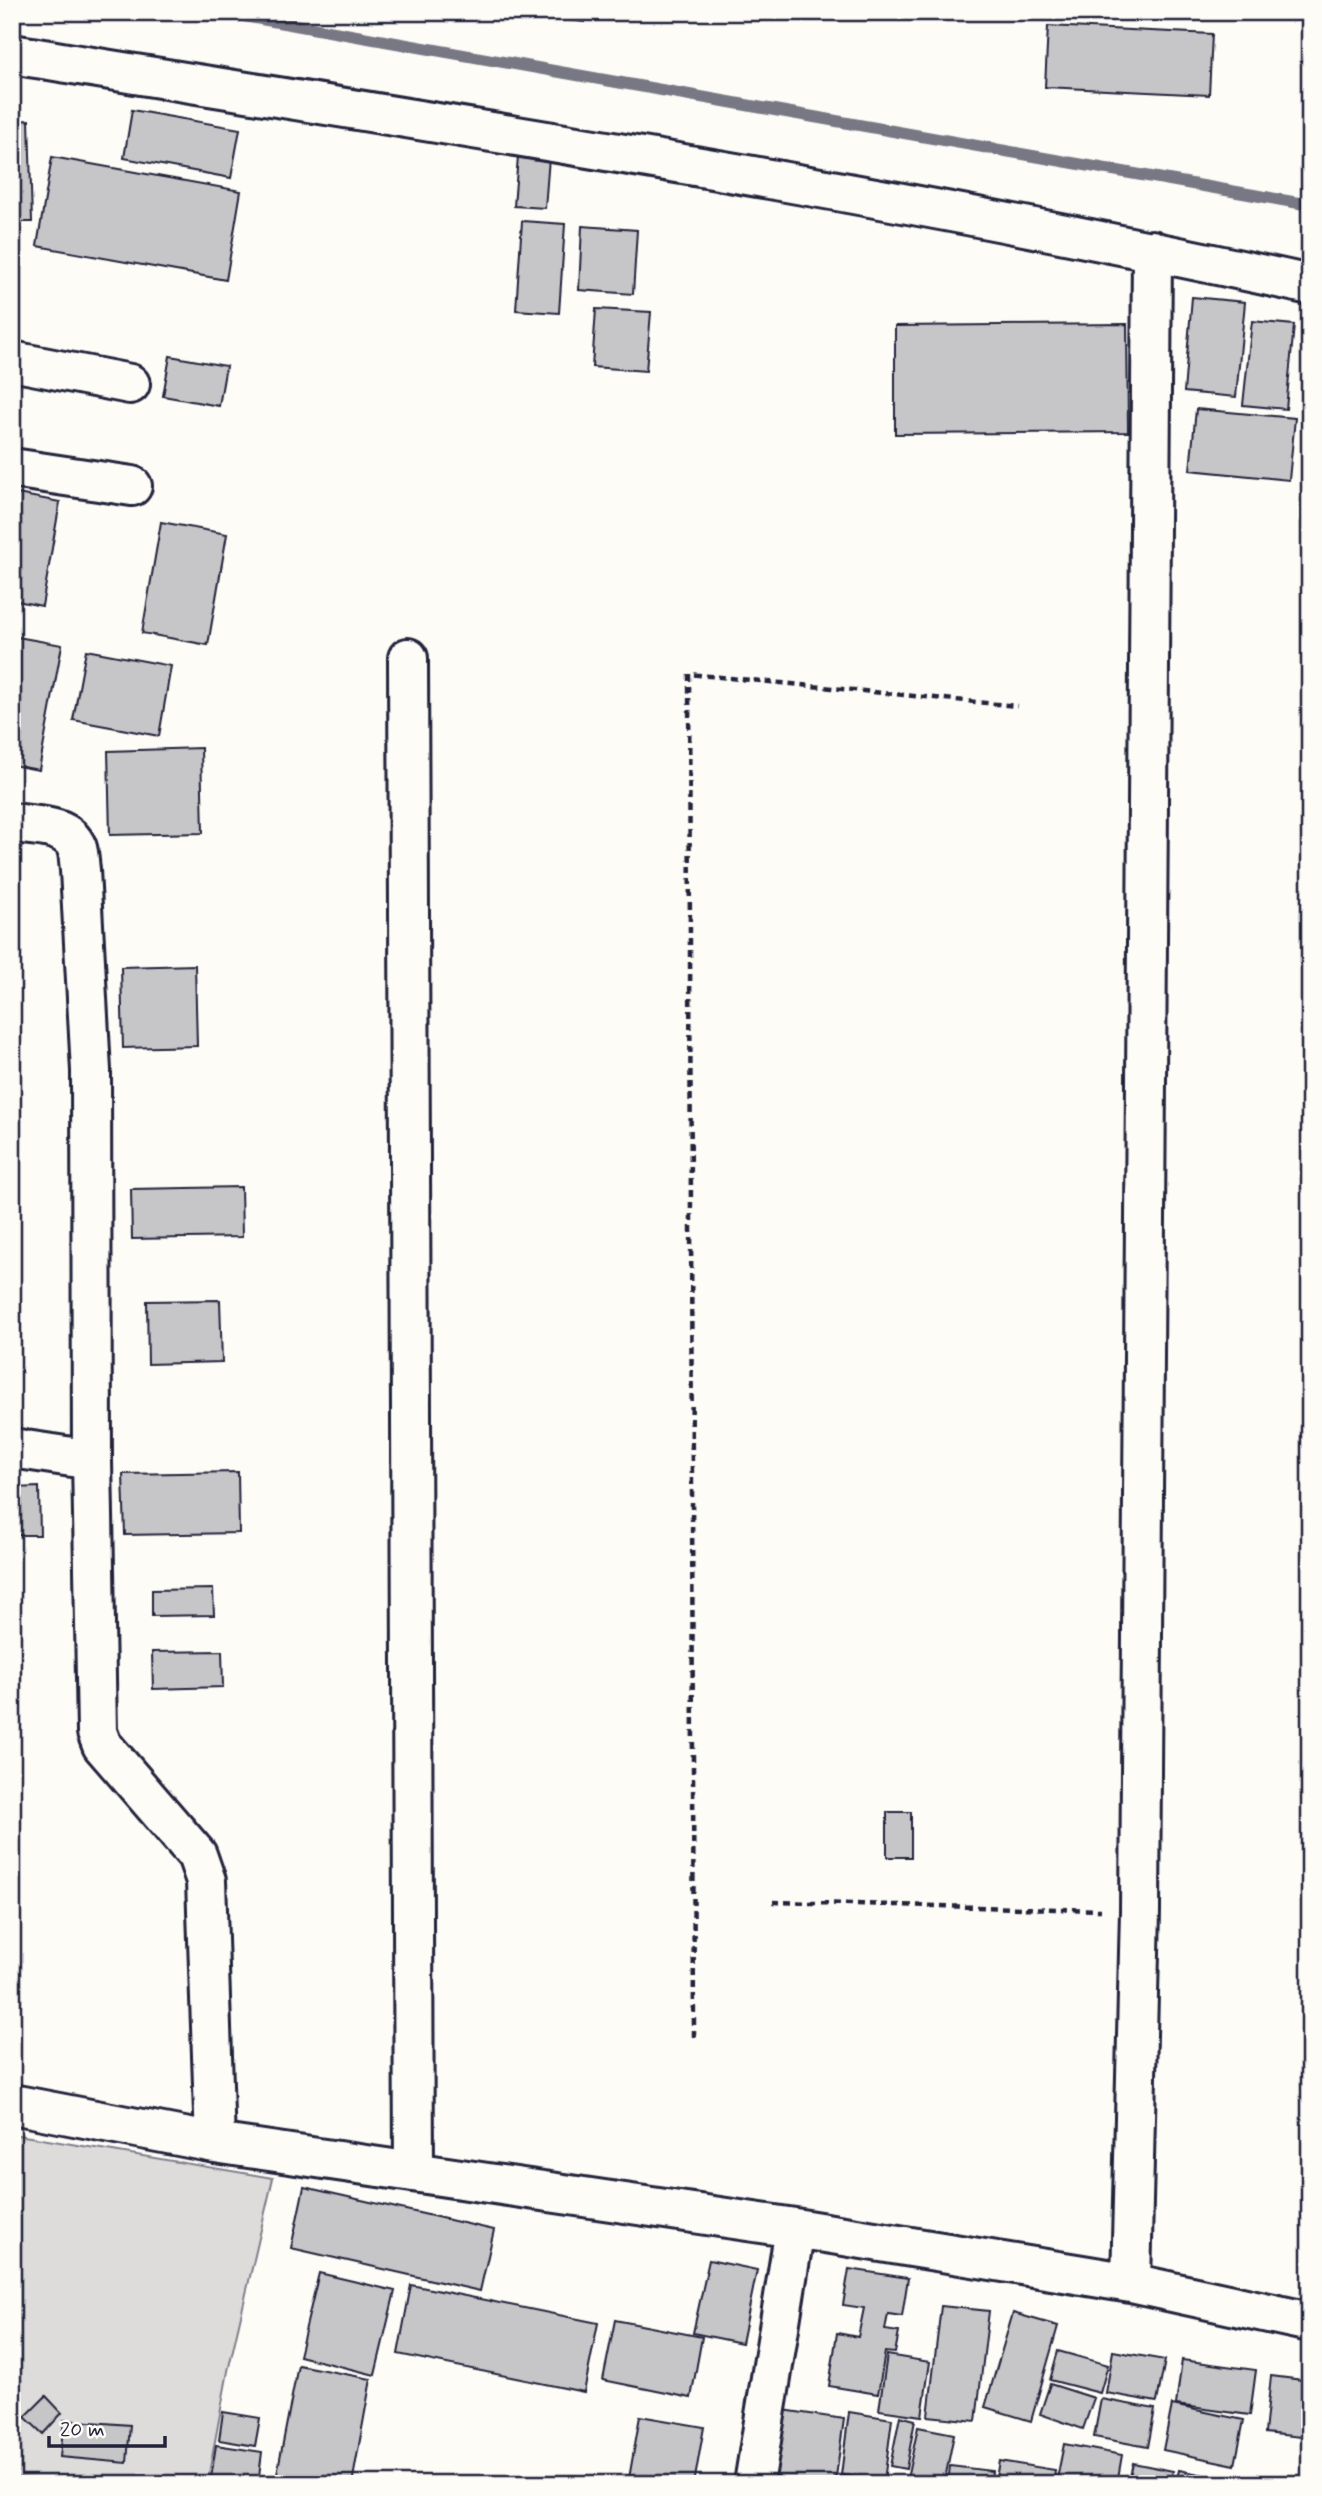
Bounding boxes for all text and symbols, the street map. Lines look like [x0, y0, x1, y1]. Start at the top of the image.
scale bar [49, 2405, 164, 2449]
text: 20 m [60, 2416, 105, 2444]

